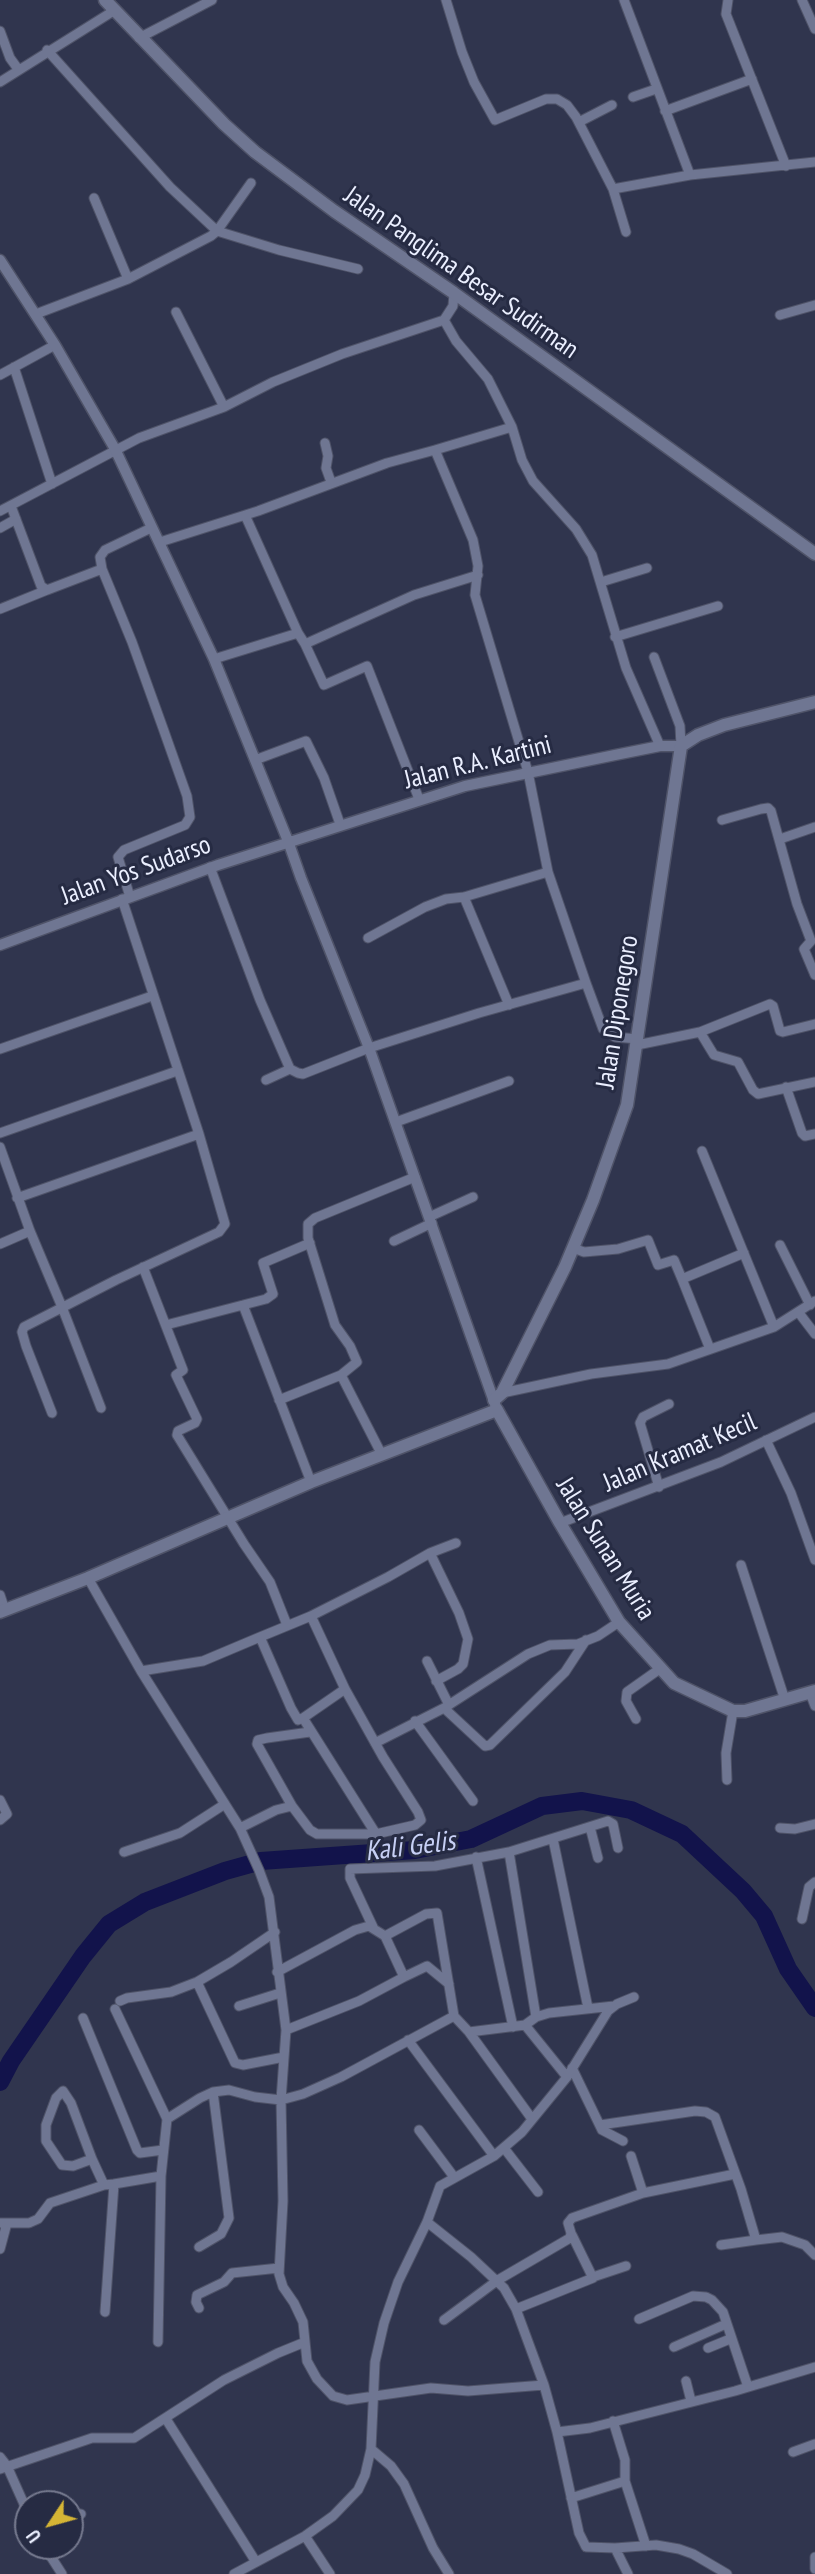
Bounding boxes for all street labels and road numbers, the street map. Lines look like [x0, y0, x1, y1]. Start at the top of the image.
street label: Jalan Panglima Besar Sudirman [338, 180, 584, 366]
street label: Jalan R.A. Kartini [401, 730, 555, 796]
street label: Jalan Yos Sudarso [57, 830, 215, 912]
street label: Jalan Diponegoro [590, 933, 646, 1091]
street label: Jalan Kramat Kecil [599, 1407, 761, 1499]
street label: Jalan Sunan Muria [549, 1472, 661, 1626]

